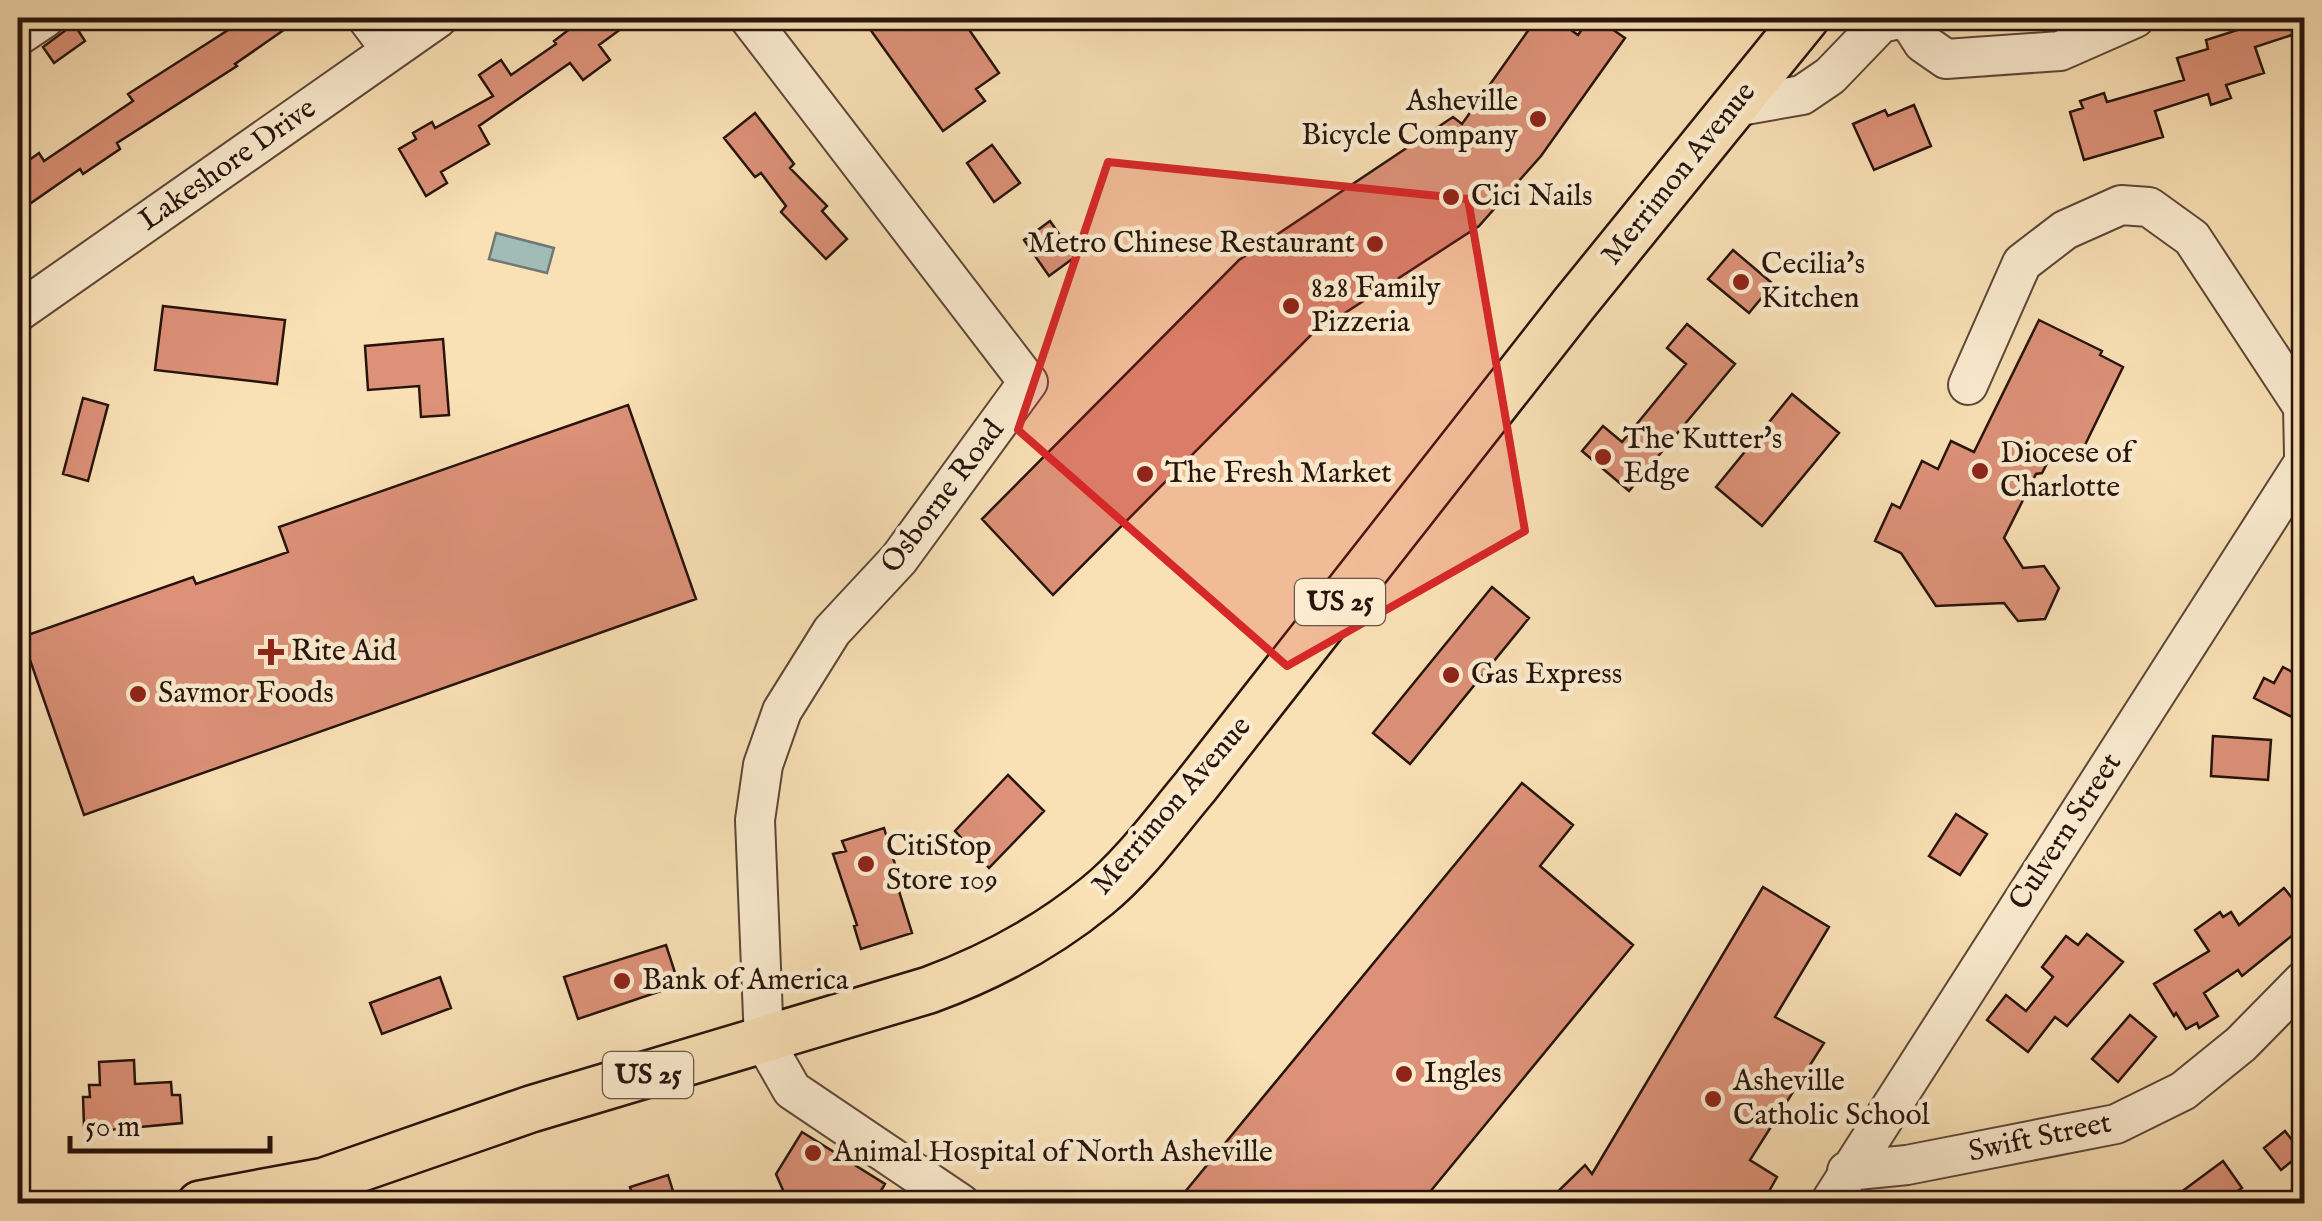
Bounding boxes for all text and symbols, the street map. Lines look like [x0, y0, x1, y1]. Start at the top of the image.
street label: Merrimon Avenue [1593, 75, 1765, 273]
place label: Asheville Bicycle Company [1301, 83, 1518, 155]
street label: Lakeshore Drive [132, 90, 324, 240]
marker: Asheville Bicycle Company [1527, 108, 1549, 130]
place label: Cici Nails [1471, 178, 1593, 216]
marker: Cici Nails [1440, 186, 1462, 208]
place label: Metro Chinese Restaurant [1027, 225, 1355, 263]
marker: Metro Chinese Restaurant [1364, 233, 1386, 255]
place label: Cecilia's Kitchen [1761, 246, 1865, 318]
place label: 828 Family Pizzeria [1311, 270, 1441, 342]
marker: Cecilia's Kitchen [1730, 271, 1752, 293]
marker: 828 Family Pizzeria [1280, 295, 1302, 317]
street label: Osborne Road [873, 412, 1014, 581]
place label: The Kutter's Edge [1623, 421, 1782, 493]
place label: Diocese of Charlotte [2000, 435, 2138, 507]
marker: The Kutter's Edge [1592, 446, 1614, 468]
place label: The Fresh Market [1165, 455, 1392, 493]
marker: Diocese of Charlotte [1969, 460, 1991, 482]
marker: The Fresh Market [1134, 463, 1156, 485]
road number: US 25 [1295, 579, 1385, 625]
place label: Rite Aid [291, 633, 397, 671]
marker: Rite Aid [260, 641, 282, 663]
place label: Gas Express [1471, 656, 1622, 694]
marker: Gas Express [1440, 664, 1462, 686]
place label: Savmor Foods [158, 675, 334, 713]
marker: Savmor Foods [127, 683, 149, 705]
street label: Merrimon Avenue [1084, 709, 1260, 903]
street label: Culvern Street [2001, 746, 2131, 918]
place label: CitiStop Store 109 [886, 828, 998, 900]
marker: CitiStop Store 109 [855, 853, 877, 875]
place label: Bank of America [642, 962, 849, 1000]
marker: Bank of America [611, 970, 633, 992]
road number: US 25 [603, 1052, 693, 1098]
place label: Ingles [1424, 1055, 1502, 1093]
marker: Ingles [1393, 1063, 1415, 1085]
place label: Asheville Catholic School [1732, 1063, 1930, 1135]
marker: Asheville Catholic School [1702, 1088, 1724, 1110]
scale bar [70, 1091, 270, 1153]
street label: Swift Street [1965, 1104, 2115, 1172]
text: 50 m [85, 1109, 140, 1147]
place label: Animal Hospital of North Asheville [832, 1134, 1273, 1172]
marker: Animal Hospital of North Asheville [802, 1142, 824, 1164]

